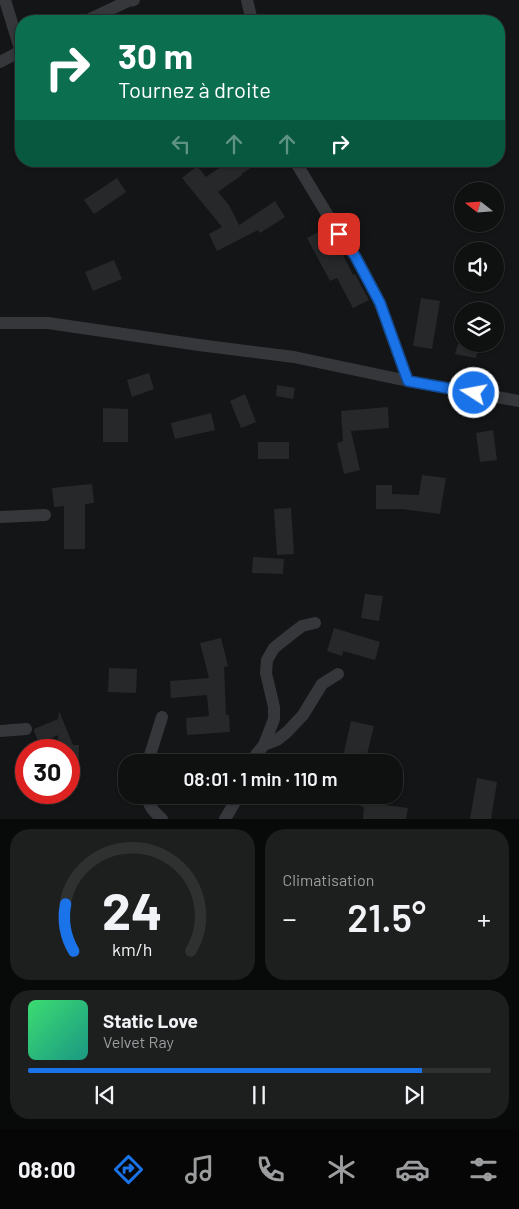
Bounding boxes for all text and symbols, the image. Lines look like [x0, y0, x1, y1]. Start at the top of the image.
text: 30 m [118, 34, 193, 76]
icon: right [35, 35, 100, 100]
text: Tournez à droite [118, 76, 271, 102]
icon: left [167, 130, 195, 158]
icon: ahead [220, 130, 248, 158]
icon: ahead [273, 130, 301, 158]
icon: right [326, 130, 354, 158]
north arrow [454, 182, 504, 232]
map controls [454, 182, 504, 352]
pin [318, 213, 360, 255]
icon: arrive [325, 220, 353, 248]
button: sound [454, 242, 504, 292]
button: layers [454, 302, 504, 352]
position arrow [447, 366, 499, 418]
speed limit sign: 30 [15, 739, 80, 804]
text: 08:01 · 1 min · 110 m [184, 767, 337, 790]
text: Climatisation [283, 870, 374, 889]
text: 24 [102, 878, 163, 940]
text: 21.5° [347, 894, 426, 940]
text: − [283, 901, 297, 935]
text: + [477, 901, 491, 935]
text: km/h [112, 938, 152, 960]
text: Static Love [103, 1009, 198, 1032]
text: Velvet Ray [103, 1032, 174, 1051]
icon: previous [91, 1081, 119, 1109]
icon: pause [245, 1081, 273, 1109]
icon: next [400, 1081, 428, 1109]
icon: directions [111, 1152, 146, 1187]
icon: music [182, 1152, 217, 1187]
icon: phone [253, 1152, 288, 1187]
icon: climate [324, 1152, 359, 1187]
icon: car [395, 1152, 430, 1187]
icon: filters [466, 1152, 501, 1187]
text: 08:00 [18, 1156, 75, 1182]

